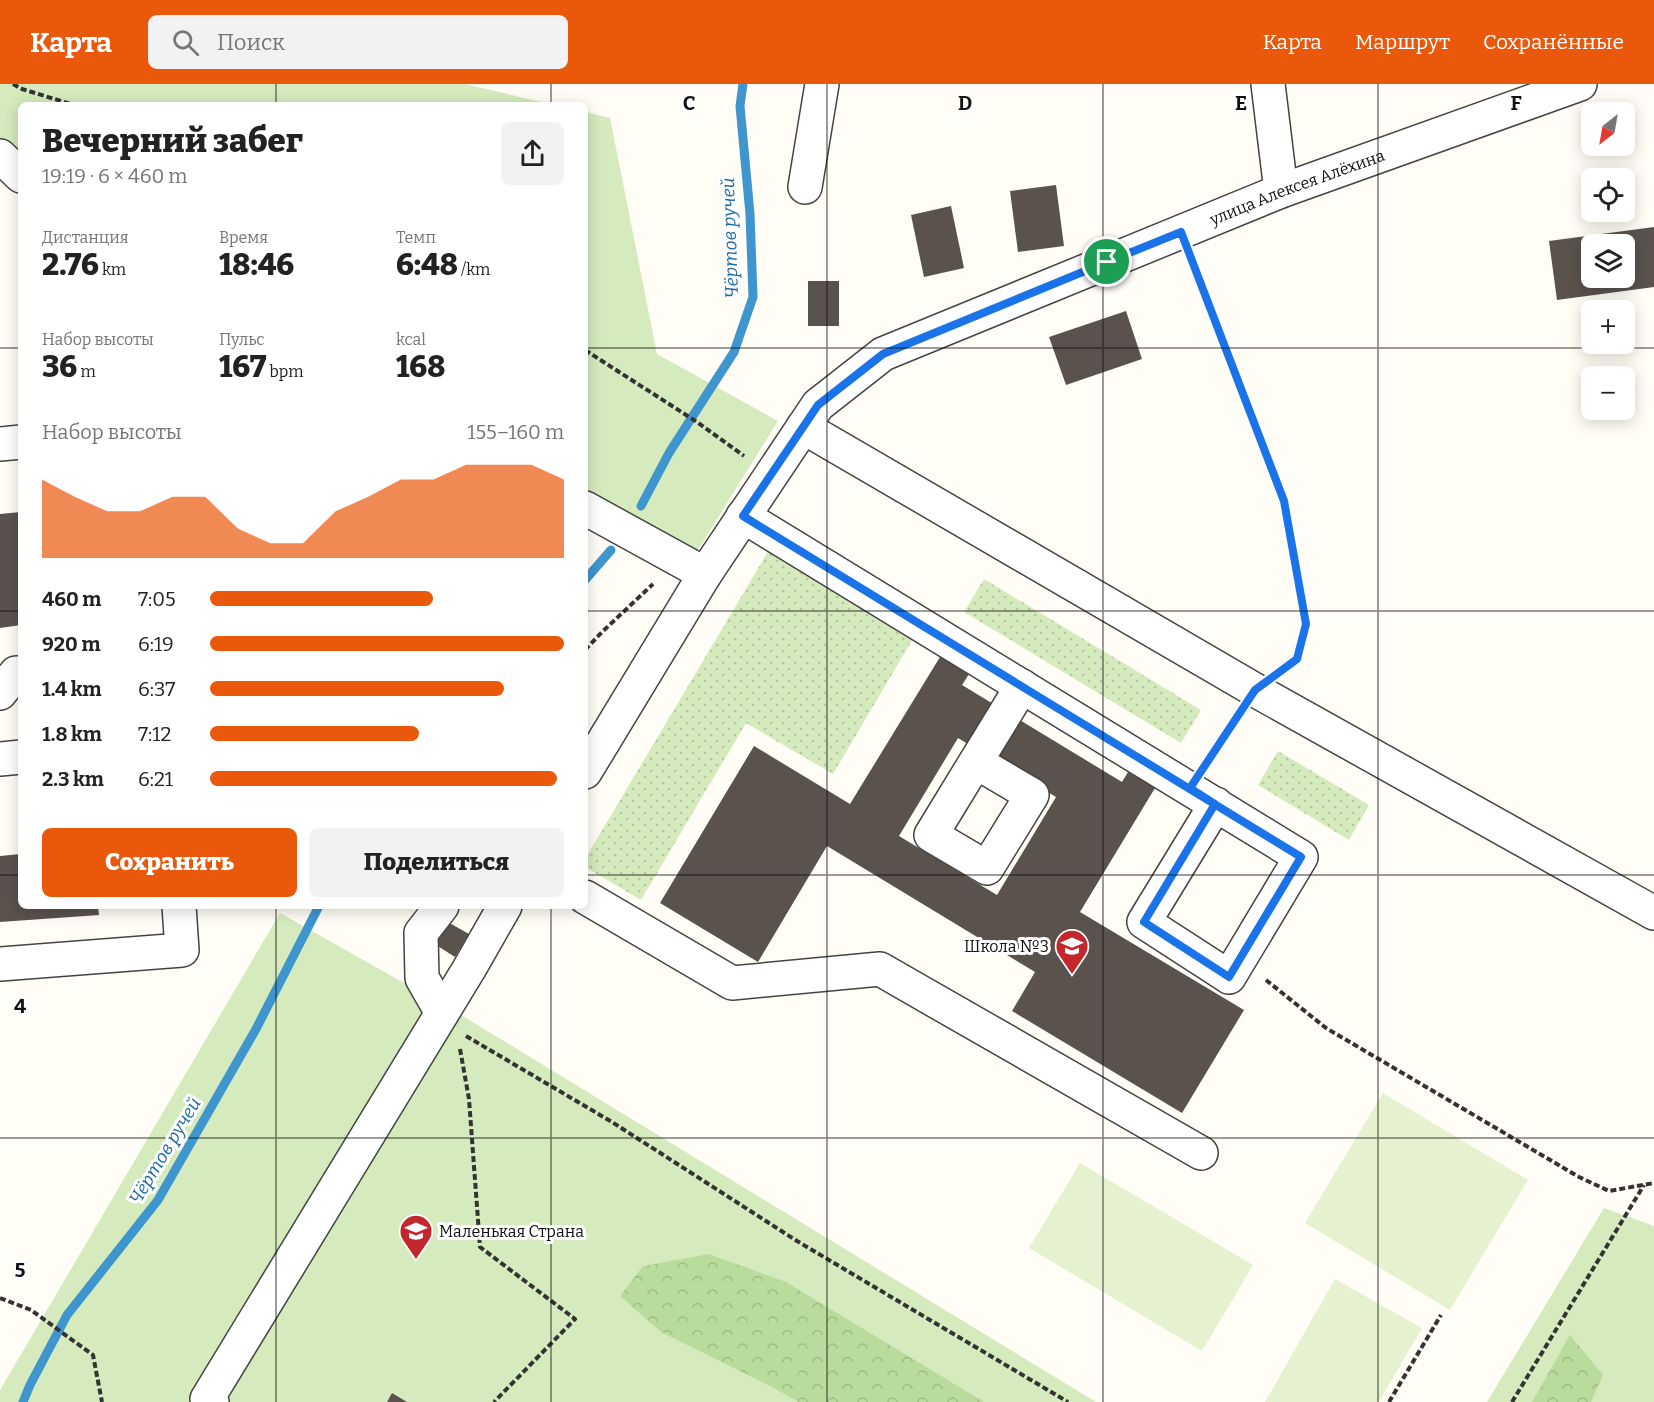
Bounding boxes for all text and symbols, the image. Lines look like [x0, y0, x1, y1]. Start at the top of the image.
search box [148, 15, 568, 69]
text: Карта [30, 26, 112, 59]
icon: search [169, 26, 202, 59]
text: Поиск [217, 29, 285, 56]
text: Карта [1263, 29, 1322, 55]
text: Маршрут [1355, 29, 1450, 55]
text: Сохранённые [1483, 29, 1624, 55]
text: C [683, 91, 695, 115]
text: D [958, 91, 972, 115]
text: E [1235, 91, 1247, 115]
text: F [1510, 91, 1522, 115]
north arrow [1581, 102, 1635, 156]
map controls [1581, 102, 1635, 420]
text: Вечерний забег [42, 121, 303, 161]
button: share [501, 122, 564, 185]
street label: улица Алексея Алёхина [1206, 145, 1387, 229]
text: 19:19 · 6 × 460 m [42, 164, 187, 188]
button: locate [1581, 168, 1635, 222]
water label: Чёртов ручей [717, 177, 743, 299]
text: Дистанция [42, 228, 129, 247]
text: Время [219, 228, 268, 247]
text: Темп [396, 228, 436, 247]
button: layers [1581, 234, 1635, 288]
pin [1081, 236, 1132, 287]
icon: arrive [1090, 245, 1123, 278]
text: 2.76 [42, 247, 99, 283]
text: 18:46 [219, 247, 294, 283]
text: 6:48 [396, 247, 458, 283]
text: km [99, 260, 126, 279]
text: /km [458, 260, 490, 279]
button: + [1581, 300, 1635, 354]
text: Набор высоты [42, 330, 154, 349]
text: Пульс [219, 330, 265, 349]
text: kcal [396, 330, 426, 349]
text: 36 [42, 349, 77, 385]
text: 167 [219, 349, 266, 385]
text: 168 [396, 349, 445, 385]
text: m [77, 362, 96, 381]
text: bpm [266, 362, 304, 381]
button: − [1581, 366, 1635, 420]
text: Набор высоты [42, 420, 182, 444]
text: 155–160 m [467, 420, 564, 444]
text: 460 m [42, 587, 101, 611]
text: 7:05 [138, 587, 176, 611]
text: 920 m [42, 632, 100, 656]
text: 6:19 [138, 632, 174, 656]
text: 1.4 km [42, 677, 102, 701]
text: 6:37 [138, 677, 175, 701]
text: 1.8 km [42, 722, 102, 746]
text: 7:12 [138, 722, 171, 746]
text: 2.3 km [42, 767, 104, 791]
text: 6:21 [138, 767, 173, 791]
button: Сохранить [42, 828, 297, 897]
button: Поделиться [309, 828, 564, 897]
school or university icon: Школа №3 [1054, 928, 1090, 975]
place label: Школа №3 [964, 937, 1049, 956]
text: 4 [14, 994, 26, 1018]
water label: Чёртов ручей [124, 1094, 206, 1208]
school or university icon: Маленькая Страна [398, 1213, 434, 1260]
place label: Маленькая Страна [439, 1222, 584, 1241]
text: 5 [15, 1258, 26, 1282]

